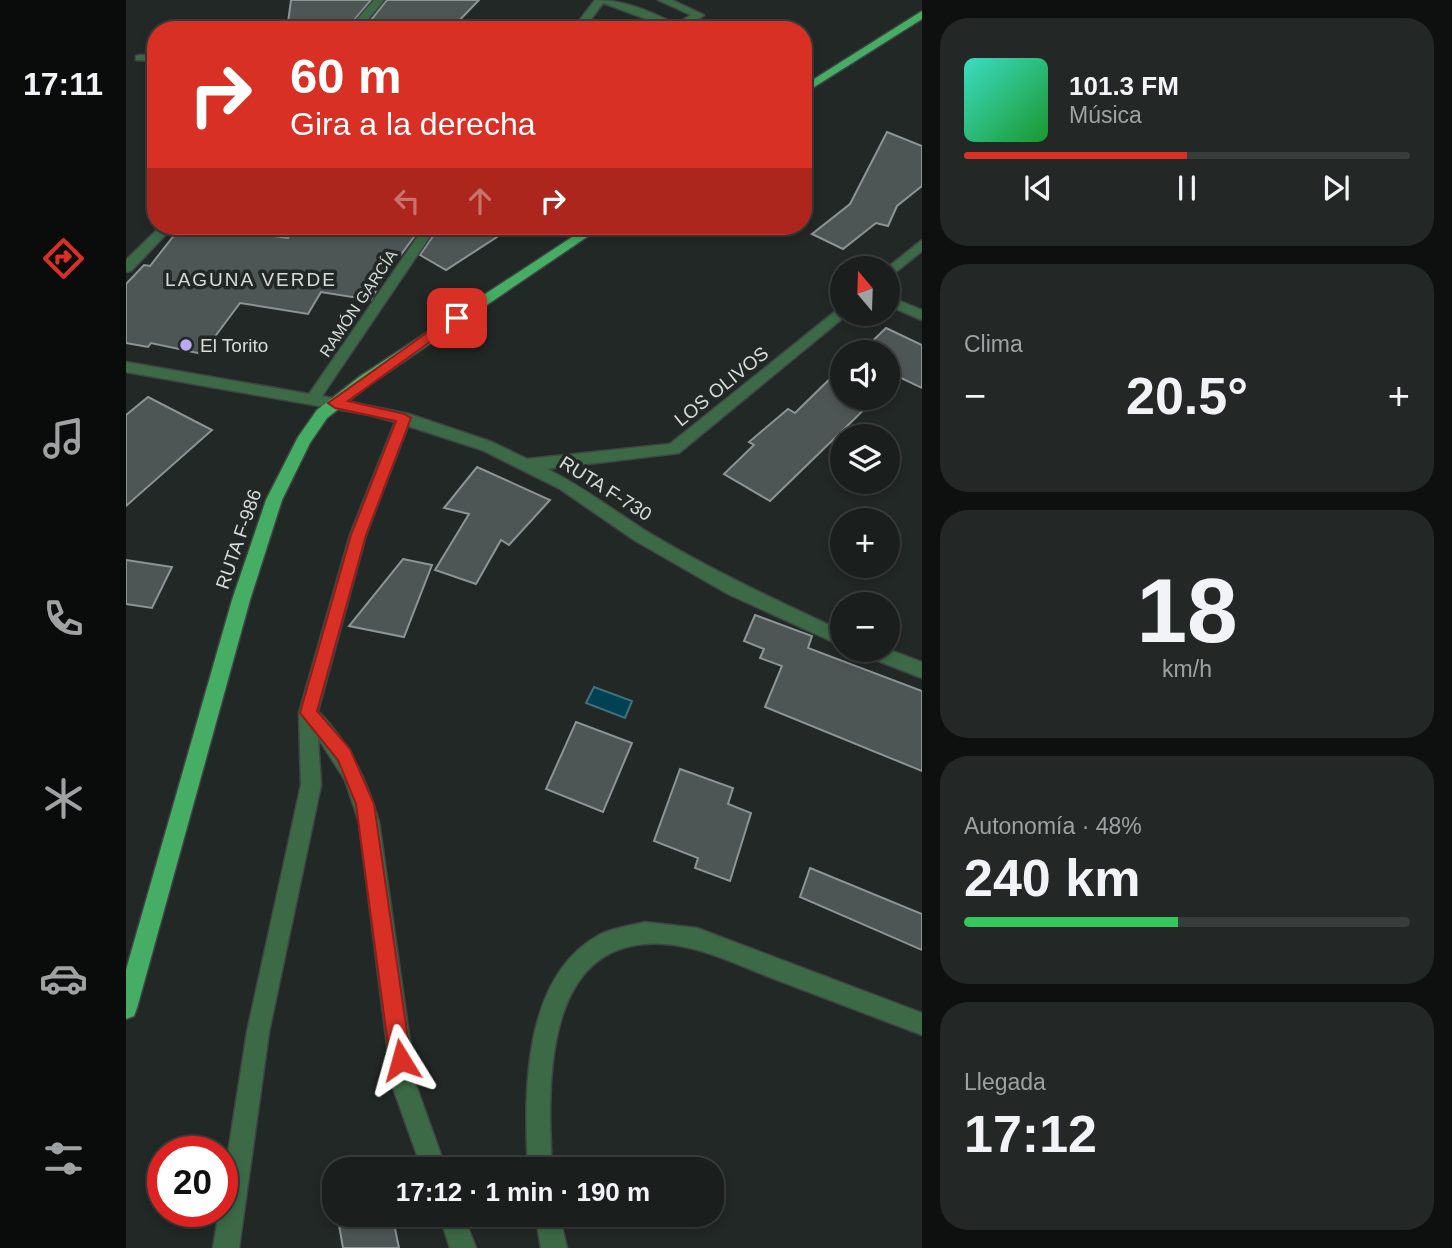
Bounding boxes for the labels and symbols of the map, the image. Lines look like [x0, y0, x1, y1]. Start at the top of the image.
street label: RAMÓN GARCÍA [315, 246, 401, 360]
north arrow [830, 256, 900, 326]
district label: LAGUNA VERDE [165, 269, 337, 290]
pin [427, 288, 487, 348]
place label: El Torito [200, 335, 268, 356]
marker: El Torito [178, 337, 194, 353]
street label: LOS OLIVOS [670, 342, 772, 430]
street label: RUTA F-730 [556, 452, 655, 525]
street label: RUTA F-986 [212, 486, 265, 592]
position arrow [364, 1023, 438, 1097]
speed limit sign: 20 [147, 1136, 238, 1227]

